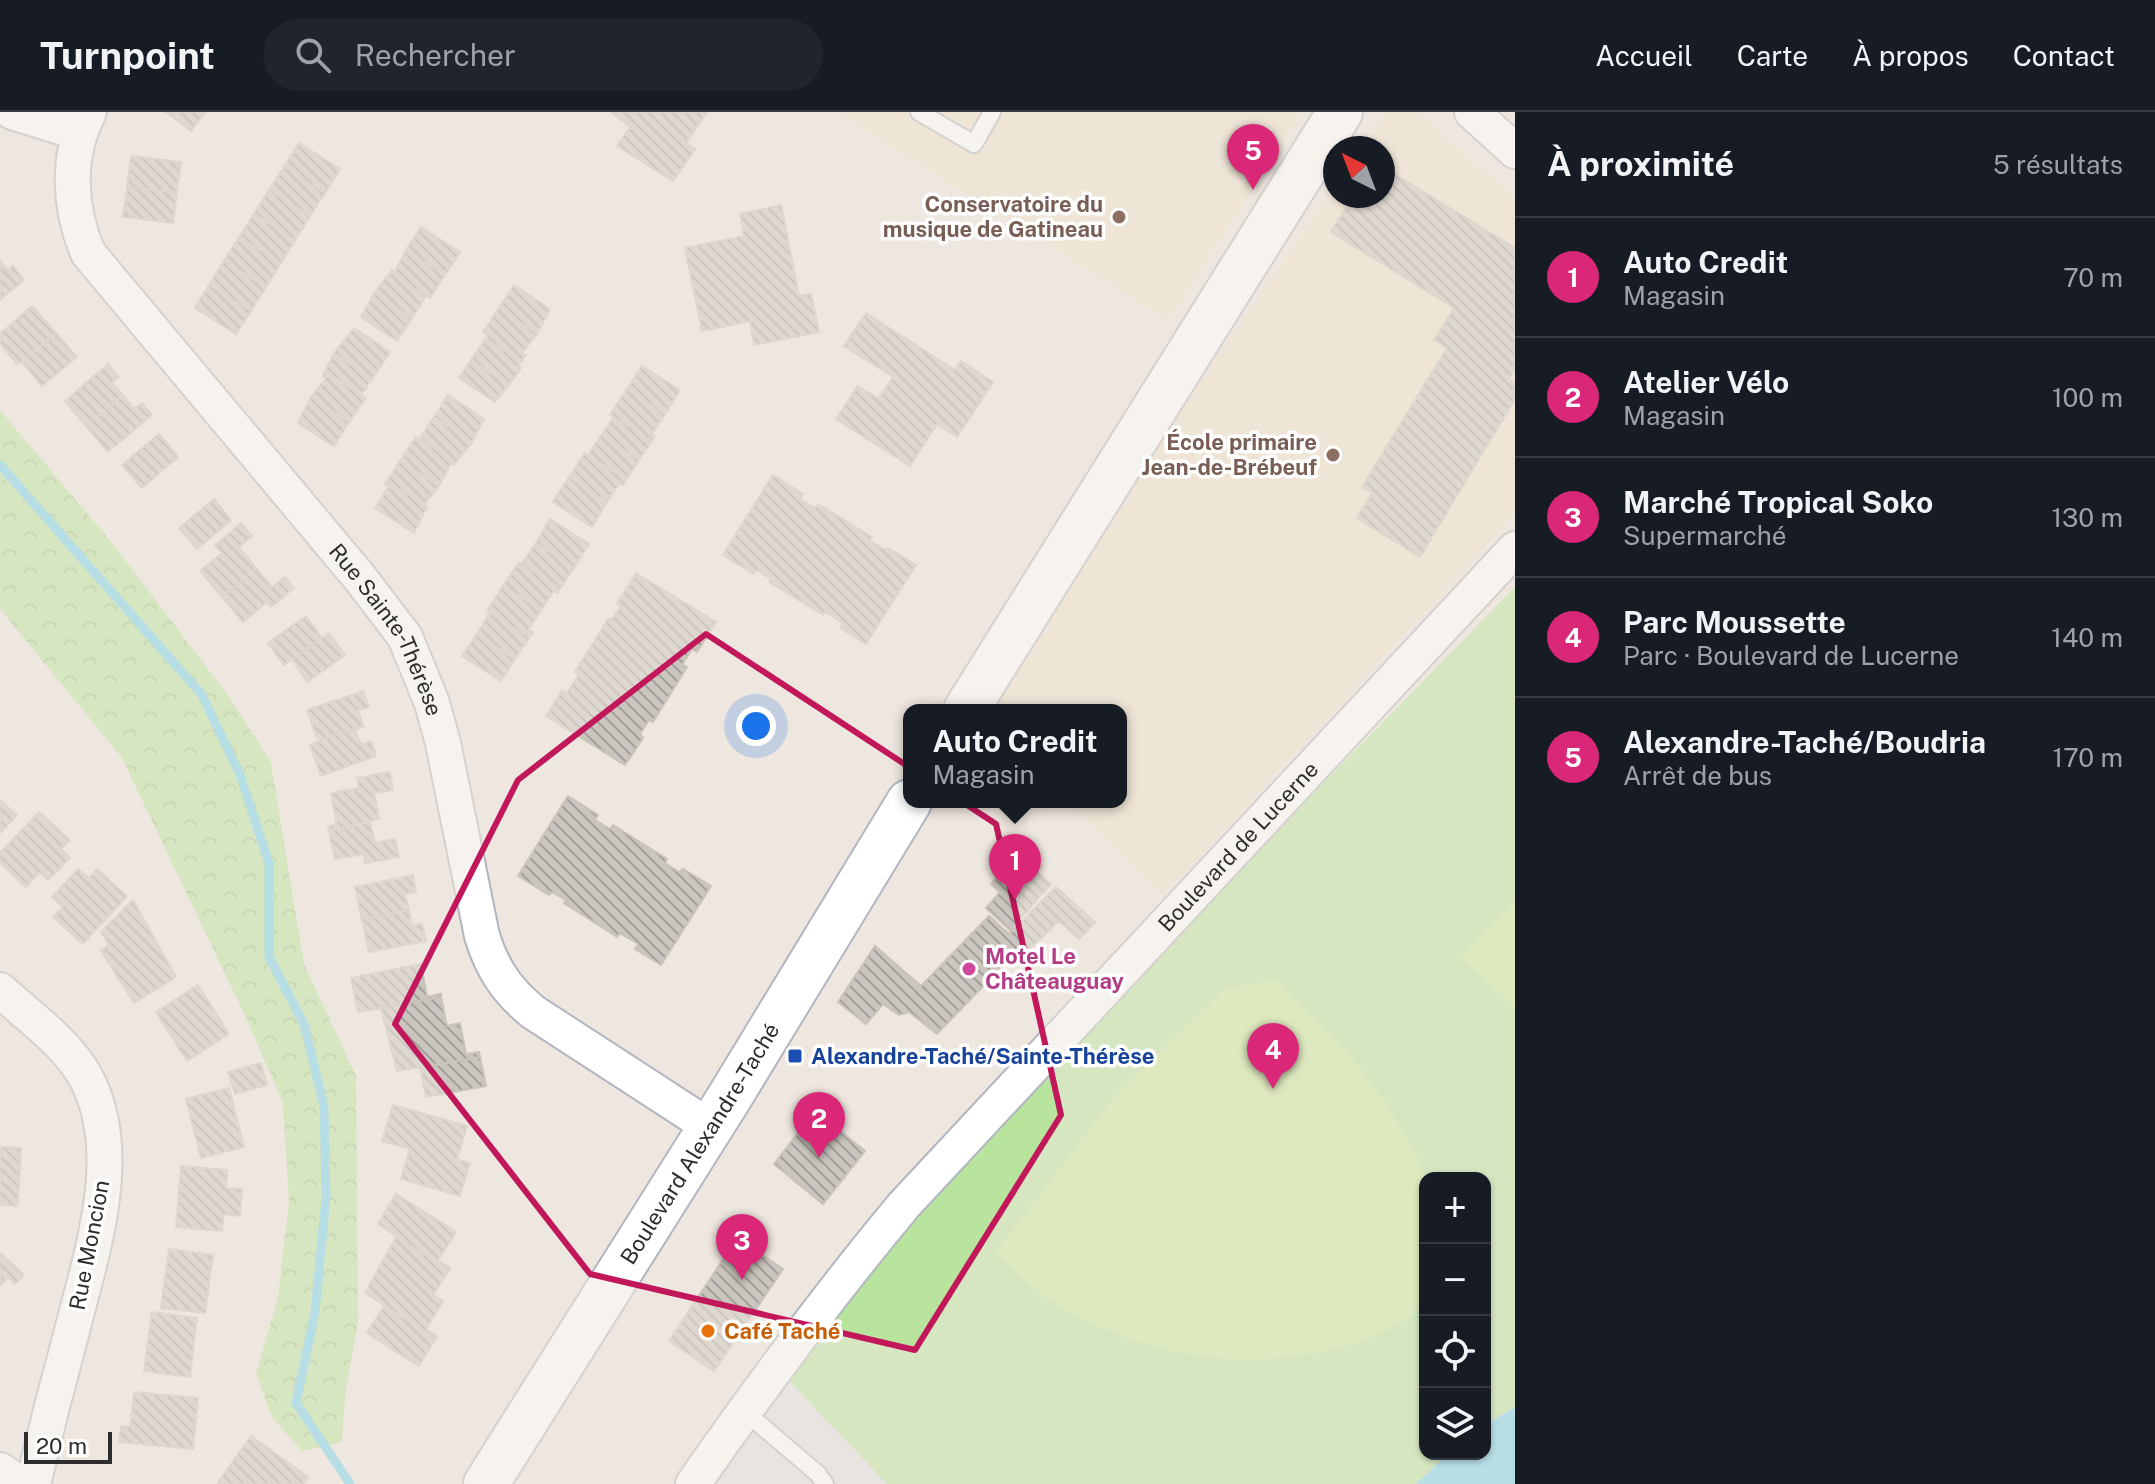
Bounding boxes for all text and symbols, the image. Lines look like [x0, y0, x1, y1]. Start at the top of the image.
search box [263, 19, 823, 91]
text: Turnpoint [40, 33, 215, 78]
icon: search [291, 33, 335, 77]
text: Rechercher [355, 37, 516, 73]
text: Accueil [1595, 39, 1693, 72]
text: Carte [1737, 39, 1808, 72]
text: À propos [1852, 39, 1969, 72]
text: Contact [2013, 39, 2115, 72]
pin: 5 [1227, 124, 1279, 190]
north arrow [1323, 136, 1395, 208]
text: À proximité [1547, 144, 1734, 184]
text: 5 résultats [1993, 149, 2123, 180]
place label: Conservatoire du musique de Gatineau [883, 191, 1103, 242]
marker: Conservatoire du musique de Gatineau [1110, 208, 1128, 226]
text: Auto Credit [1623, 244, 1788, 280]
text: 1 [1567, 262, 1579, 293]
text: 70 m [2063, 262, 2123, 293]
text: Magasin [1623, 280, 1725, 311]
text: Atelier Vélo [1623, 364, 1789, 400]
text: 2 [1565, 382, 1581, 413]
text: 100 m [2052, 382, 2123, 413]
text: Magasin [1623, 400, 1725, 431]
place label: École primaire Jean-de-Brébeuf [1142, 429, 1317, 480]
marker: École primaire Jean-de-Brébeuf [1324, 446, 1342, 464]
text: Marché Tropical Soko [1623, 484, 1933, 520]
text: 3 [1564, 502, 1582, 533]
text: 130 m [2051, 502, 2123, 533]
text: Supermarché [1623, 520, 1787, 551]
street label: Rue Sainte-Thérèse [324, 538, 448, 719]
text: Parc Moussette [1623, 604, 1846, 640]
text: 4 [1564, 622, 1582, 653]
text: 140 m [2051, 622, 2123, 653]
text: Parc · Boulevard de Lucerne [1623, 640, 1959, 671]
popup [903, 704, 1127, 808]
your location [736, 706, 776, 746]
text: Auto Credit [932, 723, 1098, 759]
text: Alexandre-Taché/Boudria [1623, 724, 1986, 760]
text: 5 [1564, 742, 1582, 773]
text: 170 m [2053, 742, 2123, 773]
street label: Boulevard de Lucerne [1153, 756, 1323, 937]
text: Magasin [932, 759, 1035, 790]
text: Arrêt de bus [1623, 760, 1772, 791]
pin: 1 [989, 834, 1041, 900]
place label: Motel Le Châteauguay [985, 943, 1124, 994]
marker: Motel Le Châteauguay [960, 960, 978, 978]
street label: Boulevard Alexandre-Taché [615, 1018, 785, 1269]
pin: 4 [1247, 1023, 1299, 1089]
place label: Alexandre-Taché/Sainte-Thérèse [811, 1043, 1154, 1069]
marker: Alexandre-Taché/Sainte-Thérèse [786, 1047, 804, 1065]
pin: 2 [793, 1092, 845, 1158]
map controls [1419, 1172, 1491, 1460]
button: + [1419, 1172, 1491, 1244]
street label: Rue Moncion [64, 1178, 114, 1312]
pin: 3 [716, 1214, 768, 1280]
button: − [1419, 1244, 1491, 1316]
button: locate [1419, 1316, 1491, 1388]
place label: Café Taché [724, 1318, 840, 1344]
marker: Café Taché [699, 1322, 717, 1340]
button: layers [1419, 1388, 1491, 1460]
scale bar [24, 1428, 112, 1464]
text: 20 m [36, 1433, 87, 1459]

